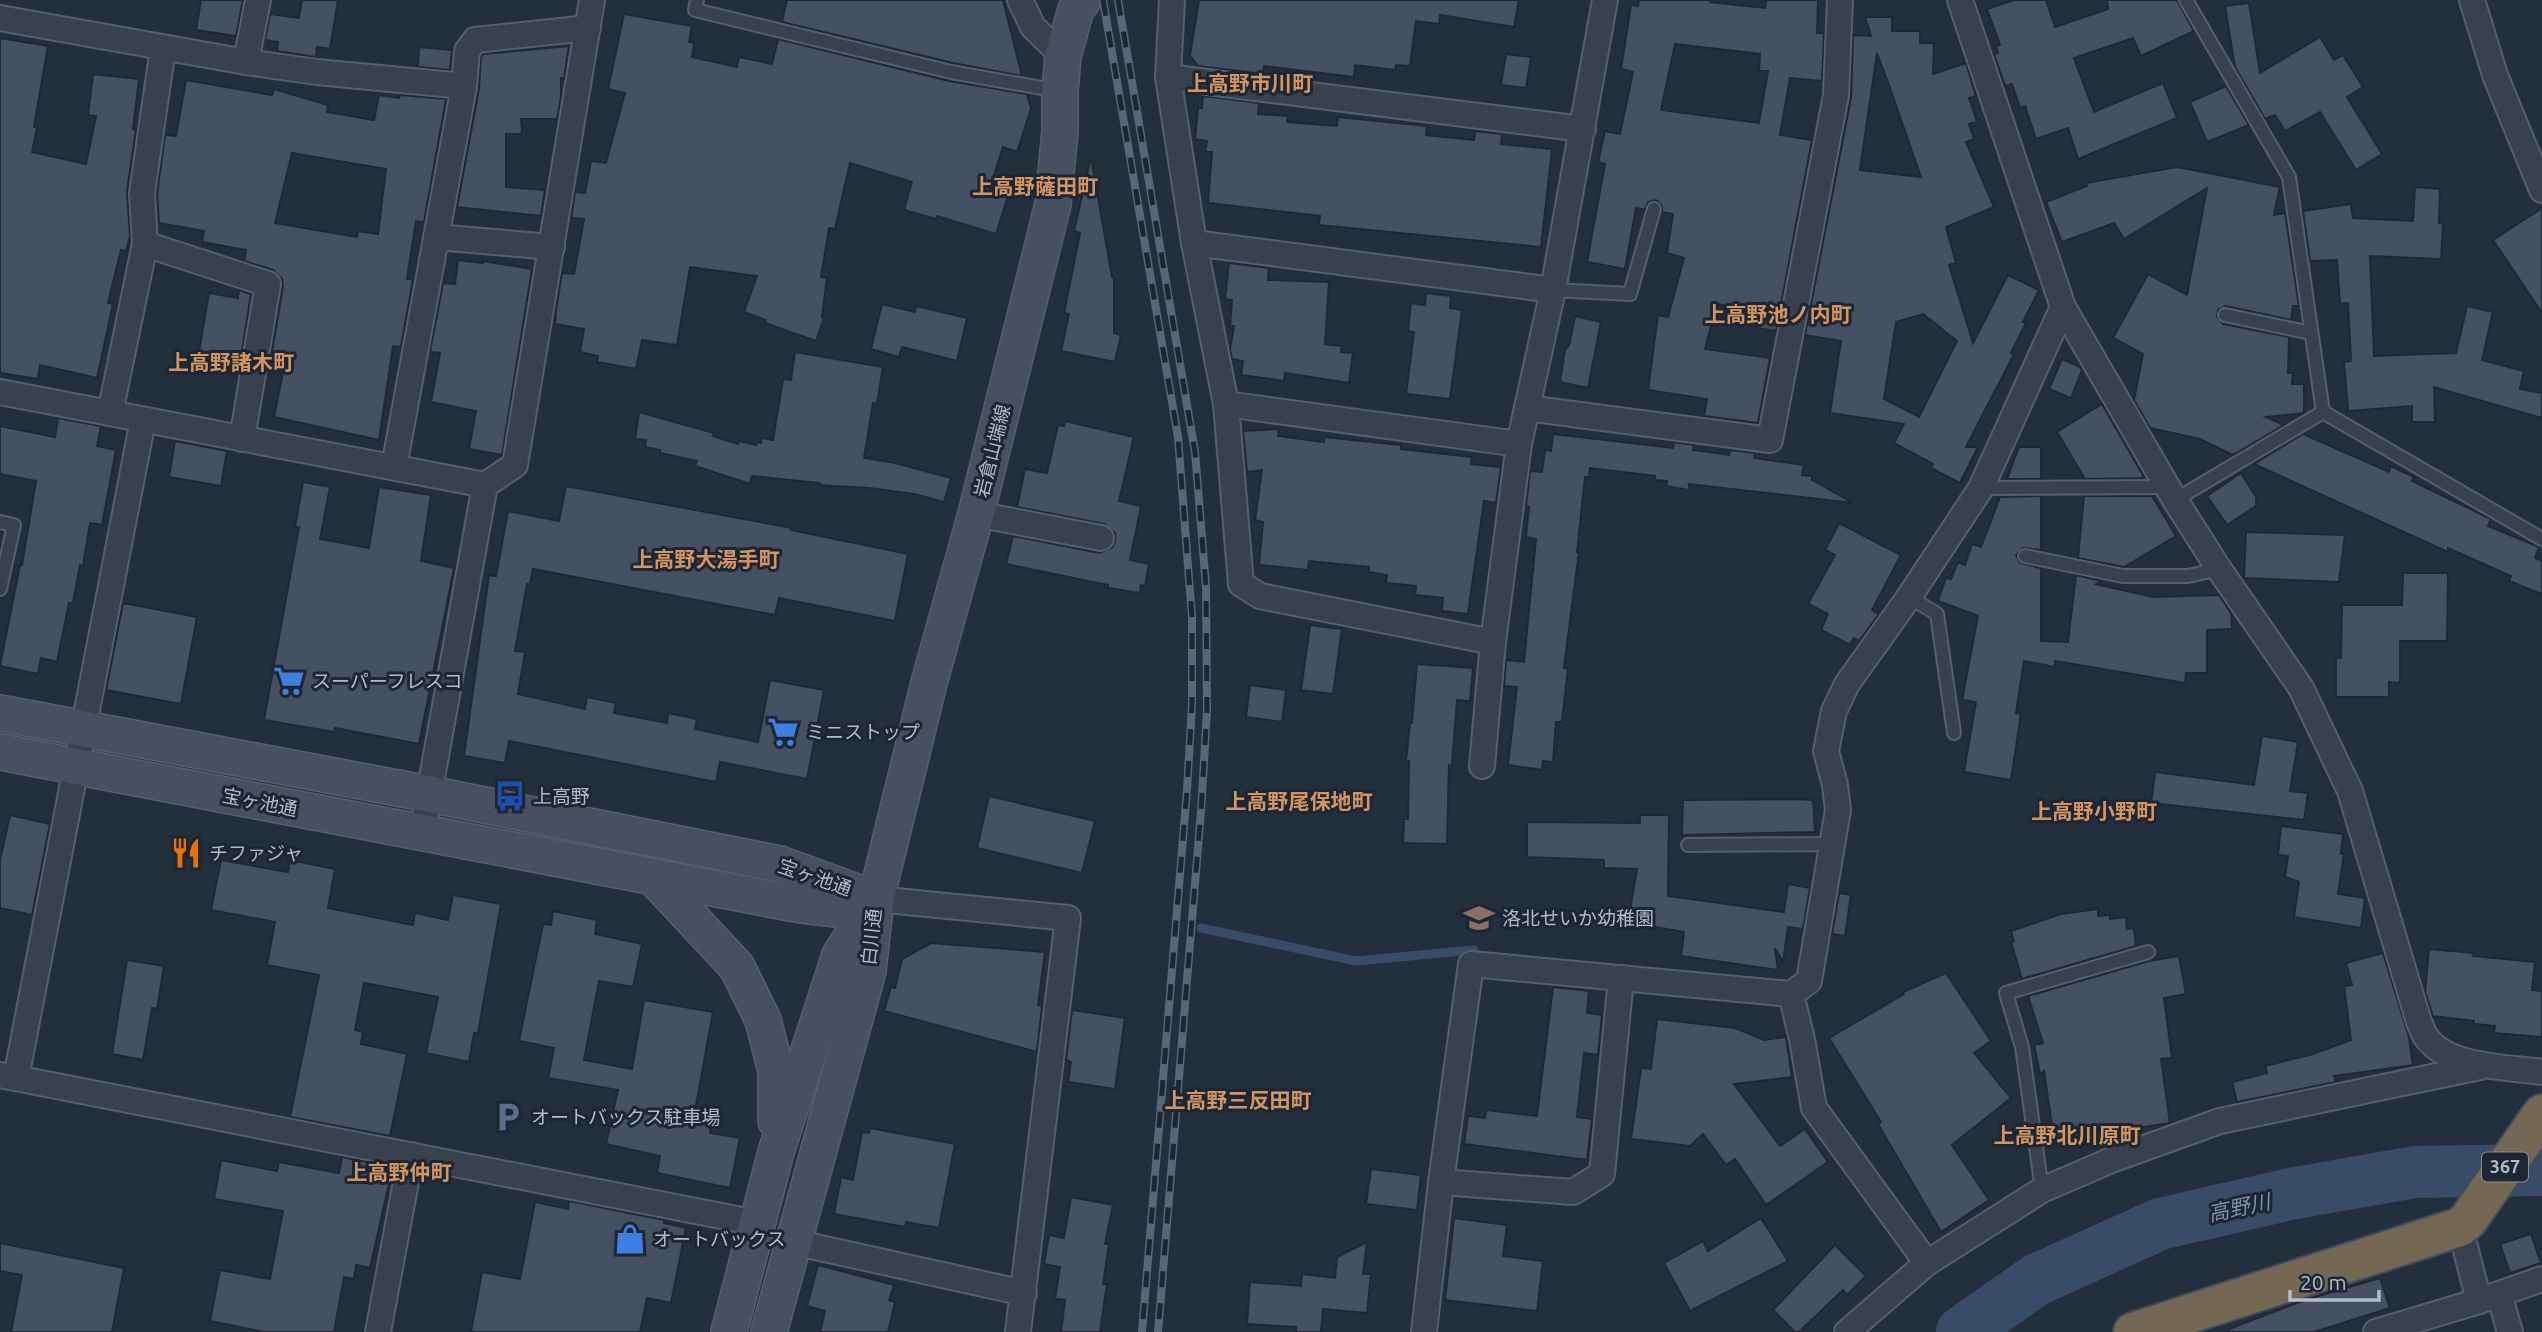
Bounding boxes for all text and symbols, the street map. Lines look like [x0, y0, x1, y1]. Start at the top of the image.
district label: 上高野市川町 [1187, 71, 1313, 95]
district label: 上高野薩田町 [972, 174, 1098, 198]
district label: 上高野池ノ内町 [1705, 302, 1852, 326]
district label: 上高野諸木町 [168, 350, 294, 374]
street label: 岩倉山端線 [970, 402, 1014, 500]
district label: 上高野大湯手町 [633, 547, 780, 571]
supermarket icon: スーパーフレスコ [272, 664, 306, 698]
place label: スーパーフレスコ [312, 670, 463, 692]
supermarket icon: ミニストップ [766, 715, 800, 749]
place label: ミニストップ [806, 721, 920, 743]
bus stop icon: 上高野 [493, 779, 527, 813]
street label: 宝ヶ池通 [221, 784, 299, 820]
place label: 上高野 [533, 785, 590, 807]
district label: 上高野尾保地町 [1226, 789, 1373, 813]
district label: 上高野小野町 [2031, 799, 2157, 823]
restaurant icon: チファジャ [169, 836, 203, 870]
place label: チファジャ [209, 842, 303, 864]
street label: 宝ヶ池通 [775, 854, 855, 900]
school or university icon: 洛北せいか幼稚園 [1462, 901, 1496, 935]
street label: 白川通 [857, 907, 885, 967]
place label: 洛北せいか幼稚園 [1502, 907, 1654, 929]
district label: 上高野三反田町 [1165, 1088, 1312, 1112]
parking icon: オートバックス駐車場 [491, 1100, 525, 1134]
place label: オートバックス駐車場 [531, 1106, 720, 1128]
district label: 上高野北川原町 [1994, 1123, 2141, 1147]
road number: 367 [2482, 1152, 2528, 1182]
district label: 上高野仲町 [347, 1160, 452, 1184]
water label: 高野川 [2205, 1188, 2274, 1225]
shop icon: オートバックス [613, 1222, 647, 1256]
place label: オートバックス [653, 1228, 785, 1250]
scale bar [2290, 1258, 2379, 1302]
text: 20 m [2300, 1270, 2347, 1294]

